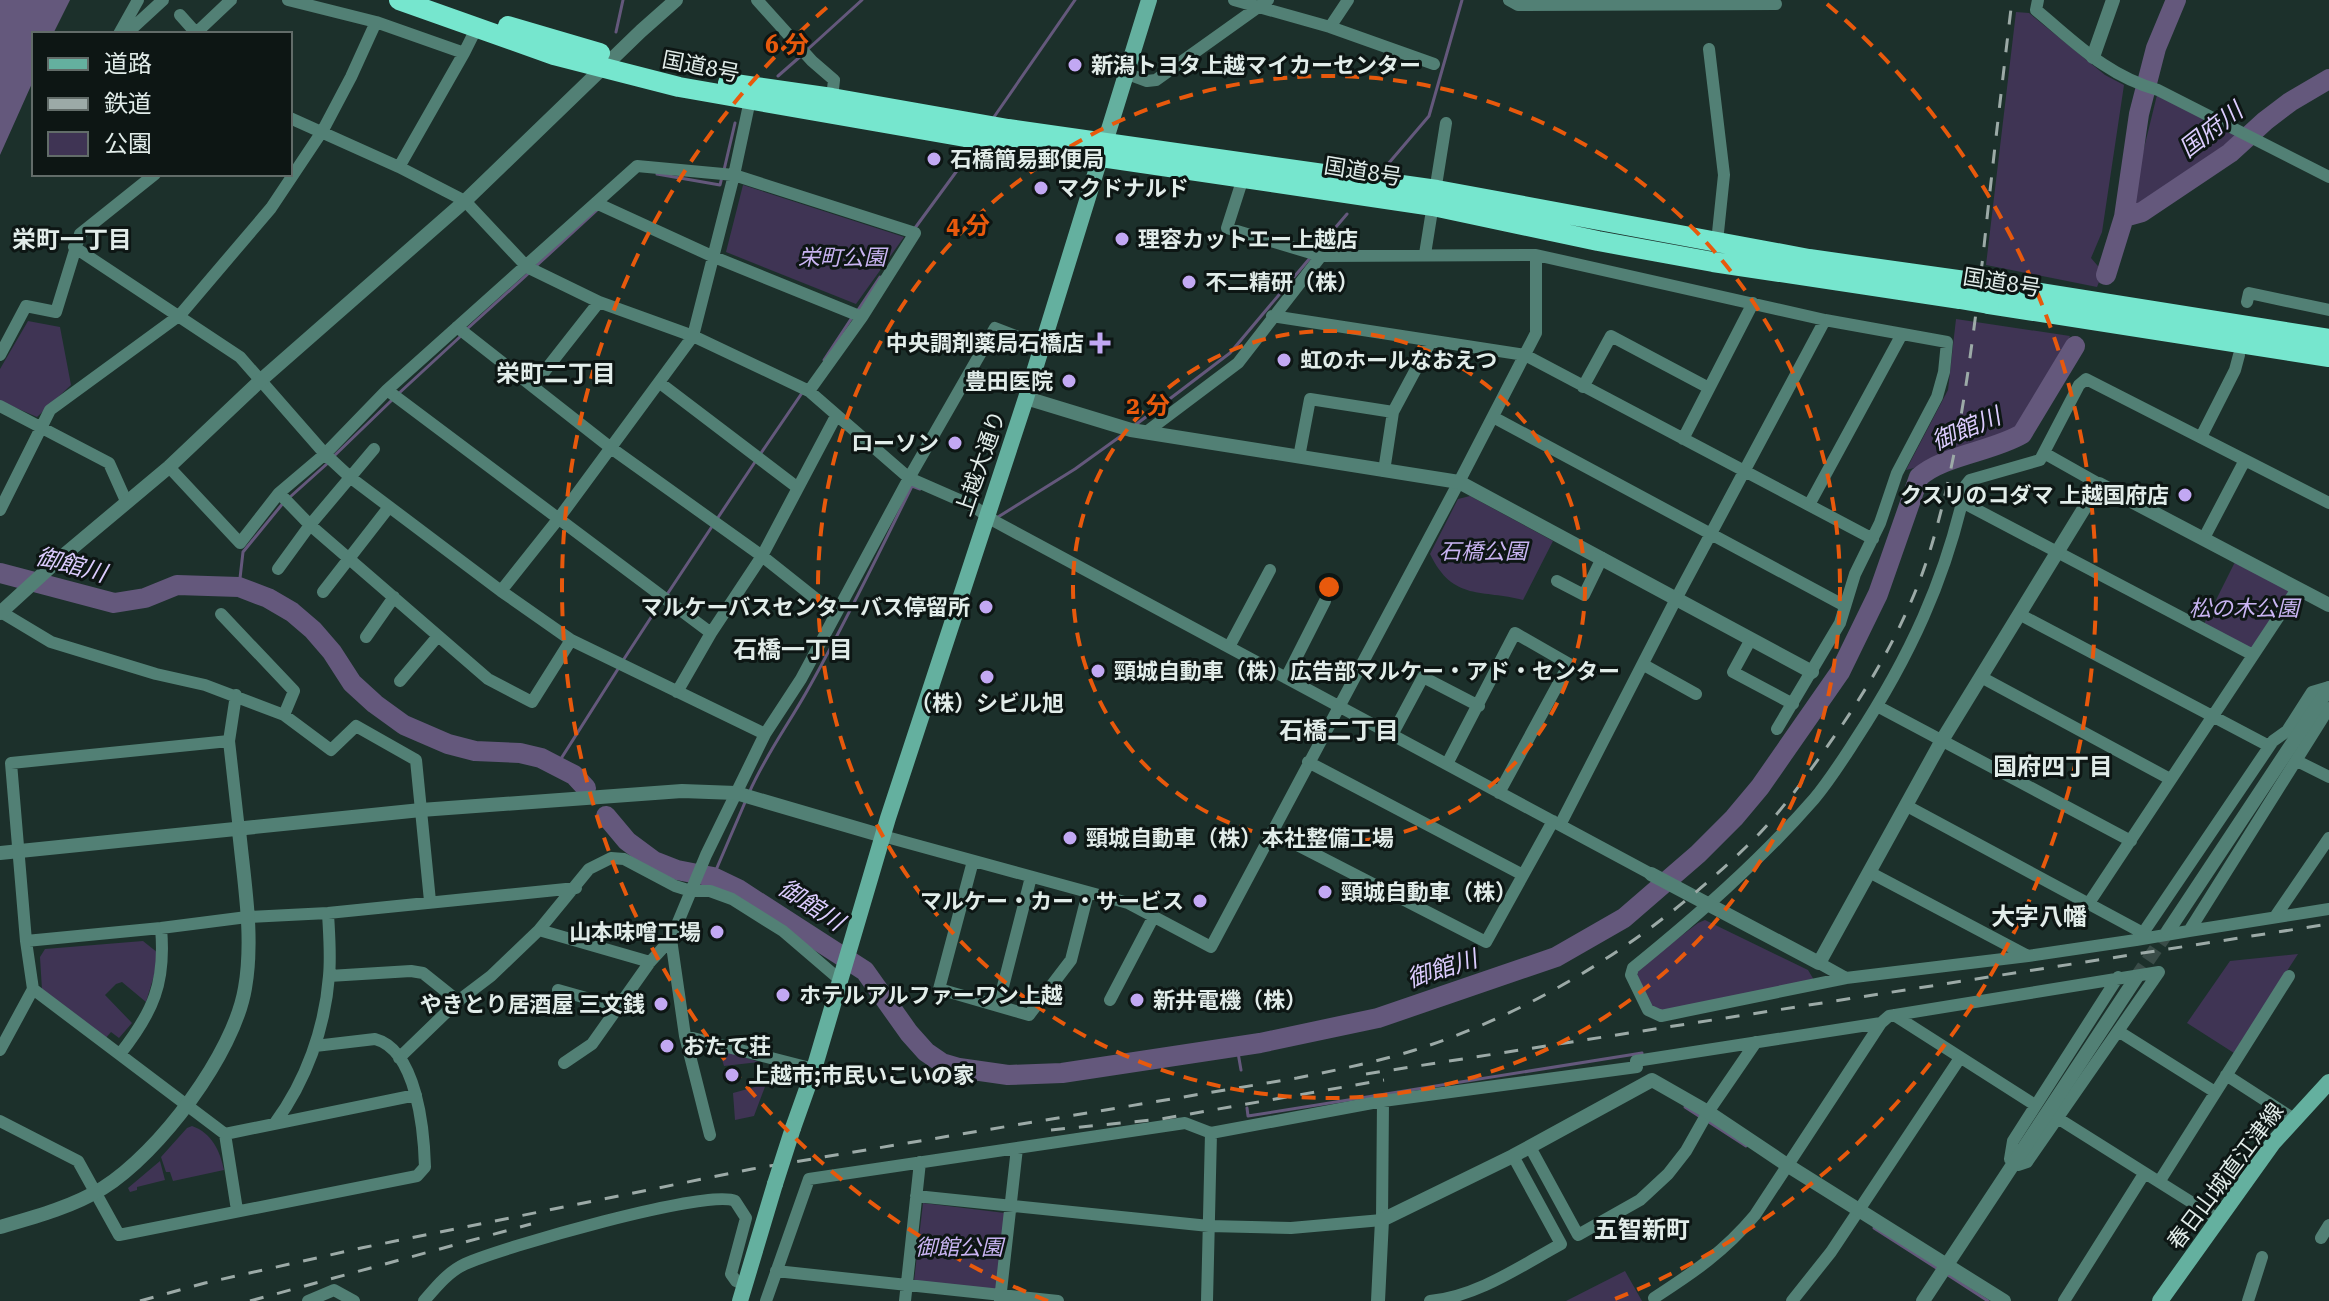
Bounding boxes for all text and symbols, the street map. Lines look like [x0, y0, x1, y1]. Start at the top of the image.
text: 6 分 [765, 31, 809, 59]
legend [32, 32, 292, 176]
street label: 国道8号 [660, 47, 742, 86]
text: 道路 [104, 50, 152, 78]
place label: 新潟トヨタ上越マイカーセンター [1091, 53, 1421, 78]
marker: 新潟トヨタ上越マイカーセンター [1066, 56, 1084, 74]
text: 鉄道 [104, 90, 152, 118]
water label: 国府川 [2174, 95, 2250, 163]
text: 公園 [104, 130, 152, 158]
place label: 石橋簡易郵便局 [950, 147, 1104, 172]
marker: 石橋簡易郵便局 [925, 150, 943, 168]
street label: 国道8号 [1322, 153, 1404, 190]
place label: マクドナルド [1057, 176, 1189, 201]
marker: マクドナルド [1032, 179, 1050, 197]
text: 4 分 [946, 212, 990, 240]
district label: 栄町一丁目 [12, 226, 132, 254]
place label: 理容カットエー上越店 [1138, 227, 1358, 252]
marker: 理容カットエー上越店 [1113, 230, 1131, 248]
park label: 栄町公園 [798, 245, 889, 270]
street label: 国道8号 [1961, 264, 2043, 301]
place label: 不二精研（株） [1205, 270, 1359, 295]
marker: 不二精研（株） [1180, 273, 1198, 291]
place label: 中央調剤薬局石橋店 [886, 331, 1084, 356]
marker: 中央調剤薬局石橋店 [1091, 334, 1109, 352]
place label: 虹のホールなおえつ [1300, 348, 1497, 373]
marker: 虹のホールなおえつ [1275, 351, 1293, 369]
district label: 栄町二丁目 [496, 360, 616, 388]
place label: 豊田医院 [965, 369, 1053, 394]
marker: 豊田医院 [1060, 372, 1078, 390]
text: 2 分 [1126, 392, 1170, 420]
water label: 御館川 [1927, 401, 2007, 456]
street label: 上越大通り [951, 407, 1010, 519]
place label: ローソン [851, 431, 939, 456]
marker: ローソン [946, 434, 964, 452]
place label: クスリのコダマ 上越国府店 [1900, 483, 2169, 508]
marker: クスリのコダマ 上越国府店 [2176, 486, 2194, 504]
park label: 石橋公園 [1439, 539, 1530, 564]
water label: 御館川 [33, 542, 112, 589]
centre of rings [1315, 573, 1343, 601]
place label: マルケーバスセンターバス停留所 [640, 595, 970, 620]
park label: 松の木公園 [2189, 596, 2302, 621]
marker: マルケーバスセンターバス停留所 [977, 598, 995, 616]
district label: 石橋一丁目 [733, 636, 853, 664]
place label: 頸城自動車（株）広告部マルケー・アド・センター [1114, 659, 1620, 684]
marker: 頸城自動車（株）広告部マルケー・アド・センター [1089, 662, 1107, 680]
marker: （株）シビル旭 [978, 668, 996, 686]
place label: （株）シビル旭 [910, 691, 1064, 716]
district label: 石橋二丁目 [1279, 717, 1399, 745]
district label: 国府四丁目 [1993, 753, 2113, 781]
place label: 頸城自動車（株）本社整備工場 [1086, 826, 1394, 851]
marker: 頸城自動車（株）本社整備工場 [1061, 829, 1079, 847]
water label: 御館川 [773, 874, 851, 938]
place label: 頸城自動車（株） [1341, 880, 1517, 905]
marker: 頸城自動車（株） [1316, 883, 1334, 901]
place label: マルケー・カー・サービス [920, 889, 1184, 914]
marker: マルケー・カー・サービス [1191, 892, 1209, 910]
district label: 大字八幡 [1991, 903, 2087, 931]
place label: 山本味噌工場 [569, 920, 701, 945]
marker: 山本味噌工場 [708, 923, 726, 941]
water label: 御館川 [1403, 944, 1483, 993]
place label: ホテルアルファーワン上越 [799, 983, 1063, 1008]
marker: ホテルアルファーワン上越 [774, 986, 792, 1004]
place label: 新井電機（株） [1153, 988, 1307, 1013]
marker: 新井電機（株） [1128, 991, 1146, 1009]
place label: やきとり居酒屋 三文銭 [419, 992, 645, 1017]
marker: やきとり居酒屋 三文銭 [652, 995, 670, 1013]
place label: おたて荘 [683, 1034, 771, 1059]
marker: おたて荘 [658, 1037, 676, 1055]
place label: 上越市;市民いこいの家 [748, 1063, 975, 1088]
marker: 上越市;市民いこいの家 [723, 1066, 741, 1084]
street label: 春日山城直江津線 [2162, 1098, 2288, 1254]
district label: 五智新町 [1594, 1216, 1690, 1244]
park label: 御館公園 [915, 1235, 1006, 1260]

